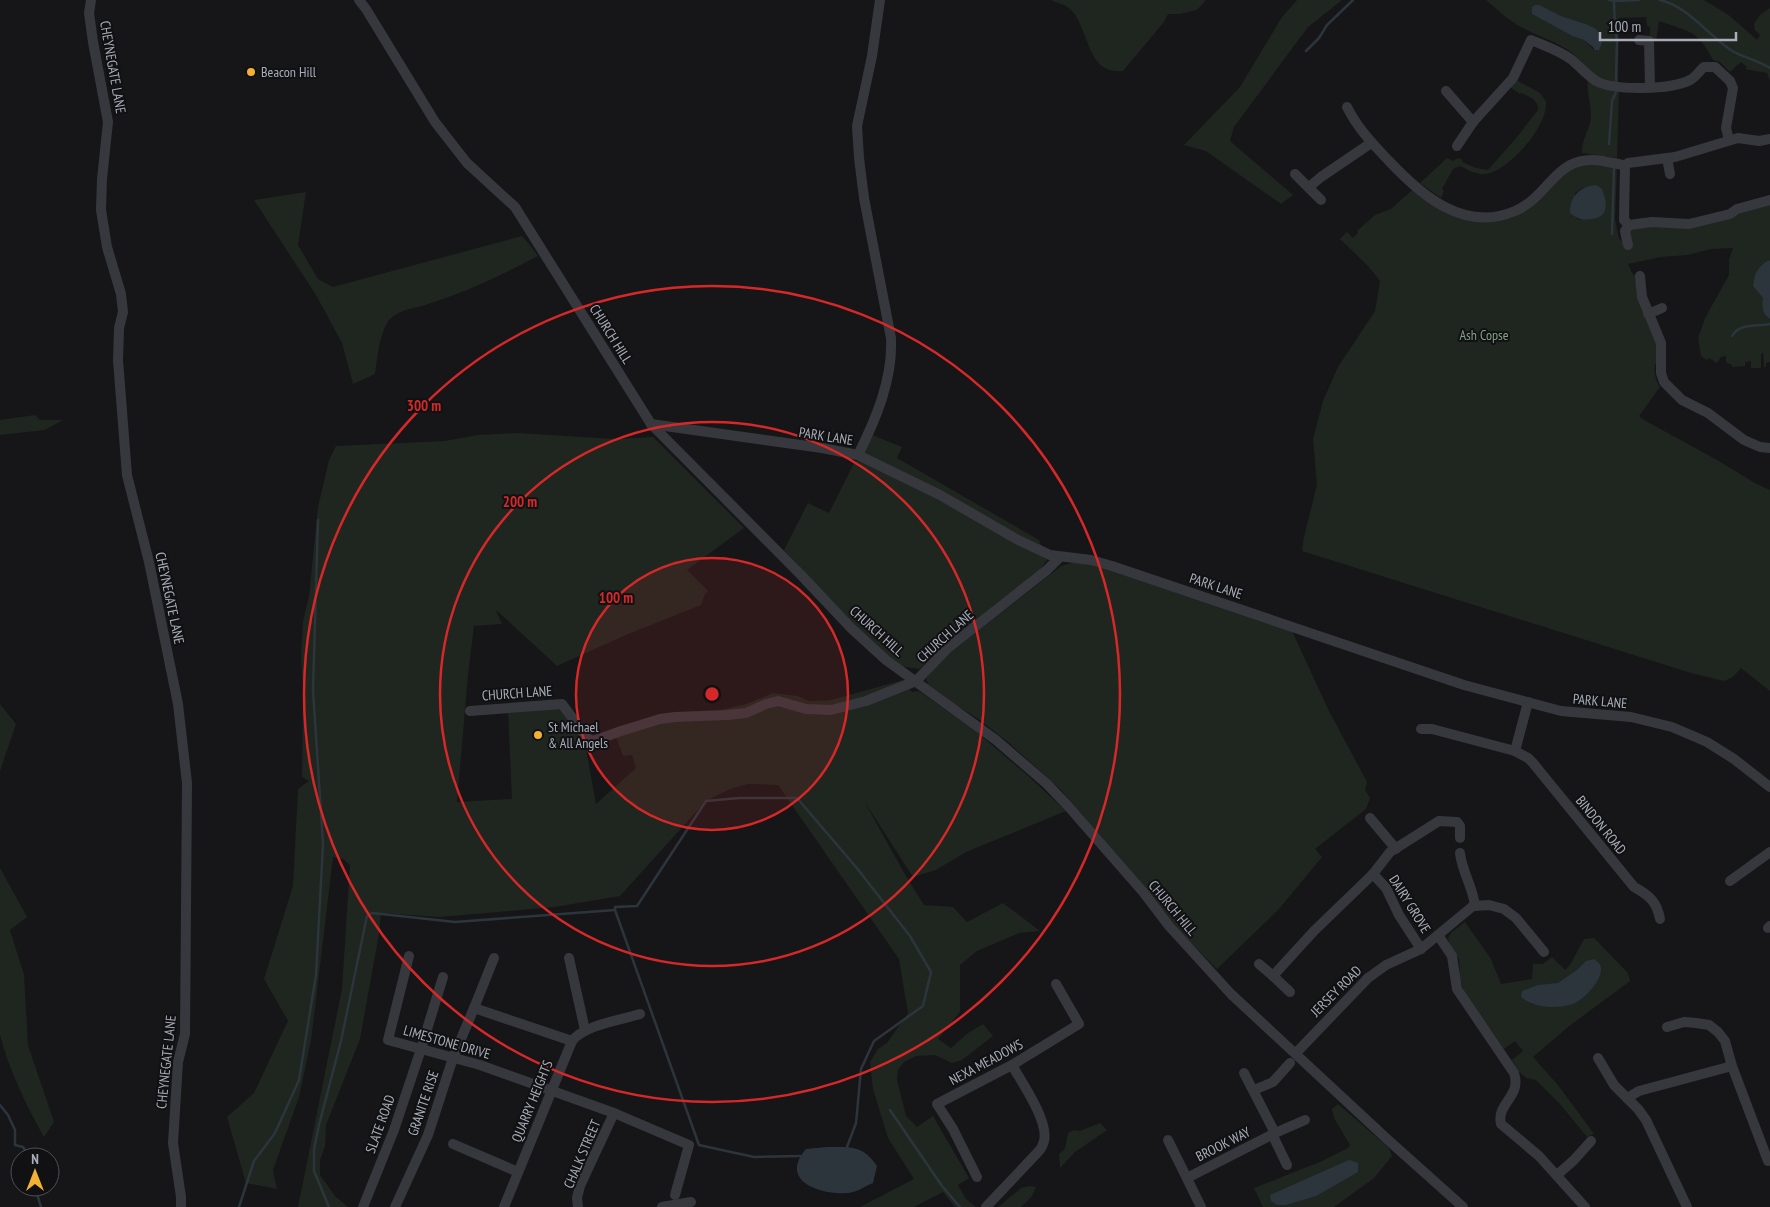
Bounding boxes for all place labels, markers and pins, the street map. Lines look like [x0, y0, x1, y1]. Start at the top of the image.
place label: Beacon Hill [261, 63, 317, 81]
marker: Beacon Hill [245, 66, 257, 78]
centre of rings [703, 685, 721, 703]
place label: St Michael & All Angels [548, 718, 608, 752]
marker: St Michael & All Angels [532, 729, 544, 741]

